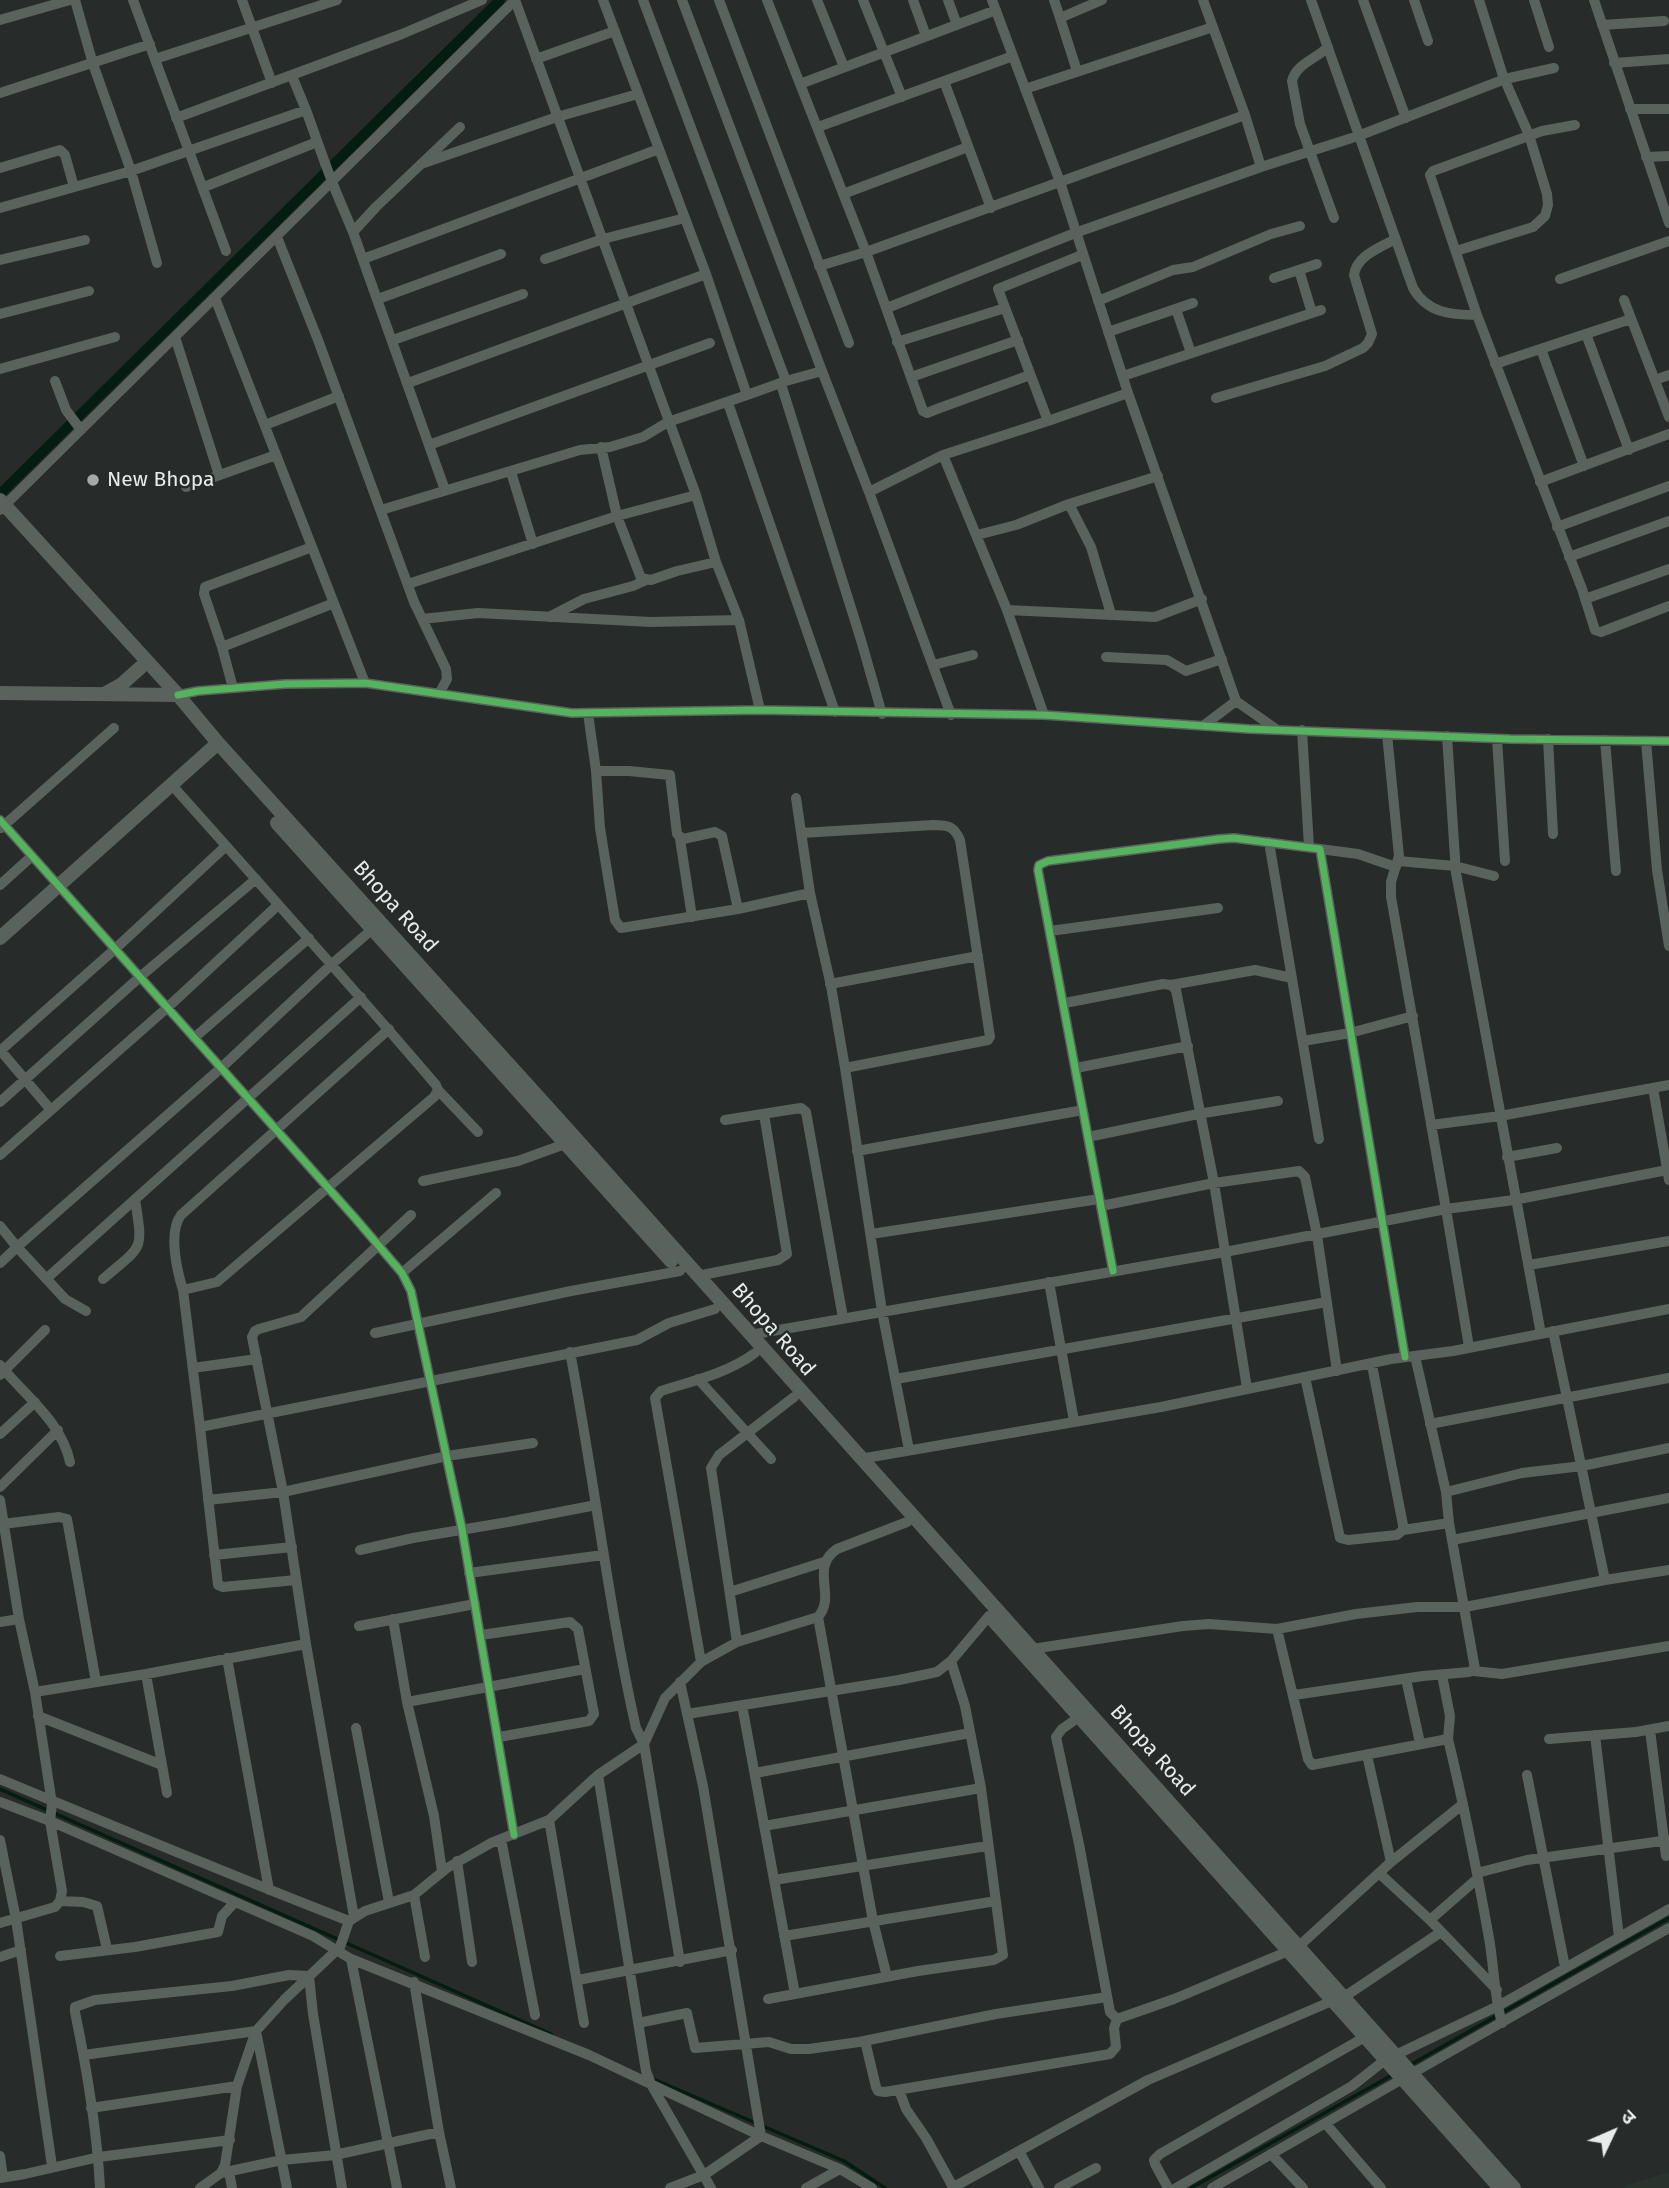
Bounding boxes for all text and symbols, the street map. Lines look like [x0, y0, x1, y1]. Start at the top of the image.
place label: New Bhopa [107, 467, 214, 493]
marker: New Bhopa [85, 472, 101, 488]
street label: Bhopa Road [347, 856, 443, 958]
street label: Bhopa Road [726, 1278, 820, 1382]
street label: Bhopa Road [1104, 1700, 1200, 1802]
north arrow [1578, 2097, 1648, 2167]
text: उ [1616, 2105, 1641, 2129]

